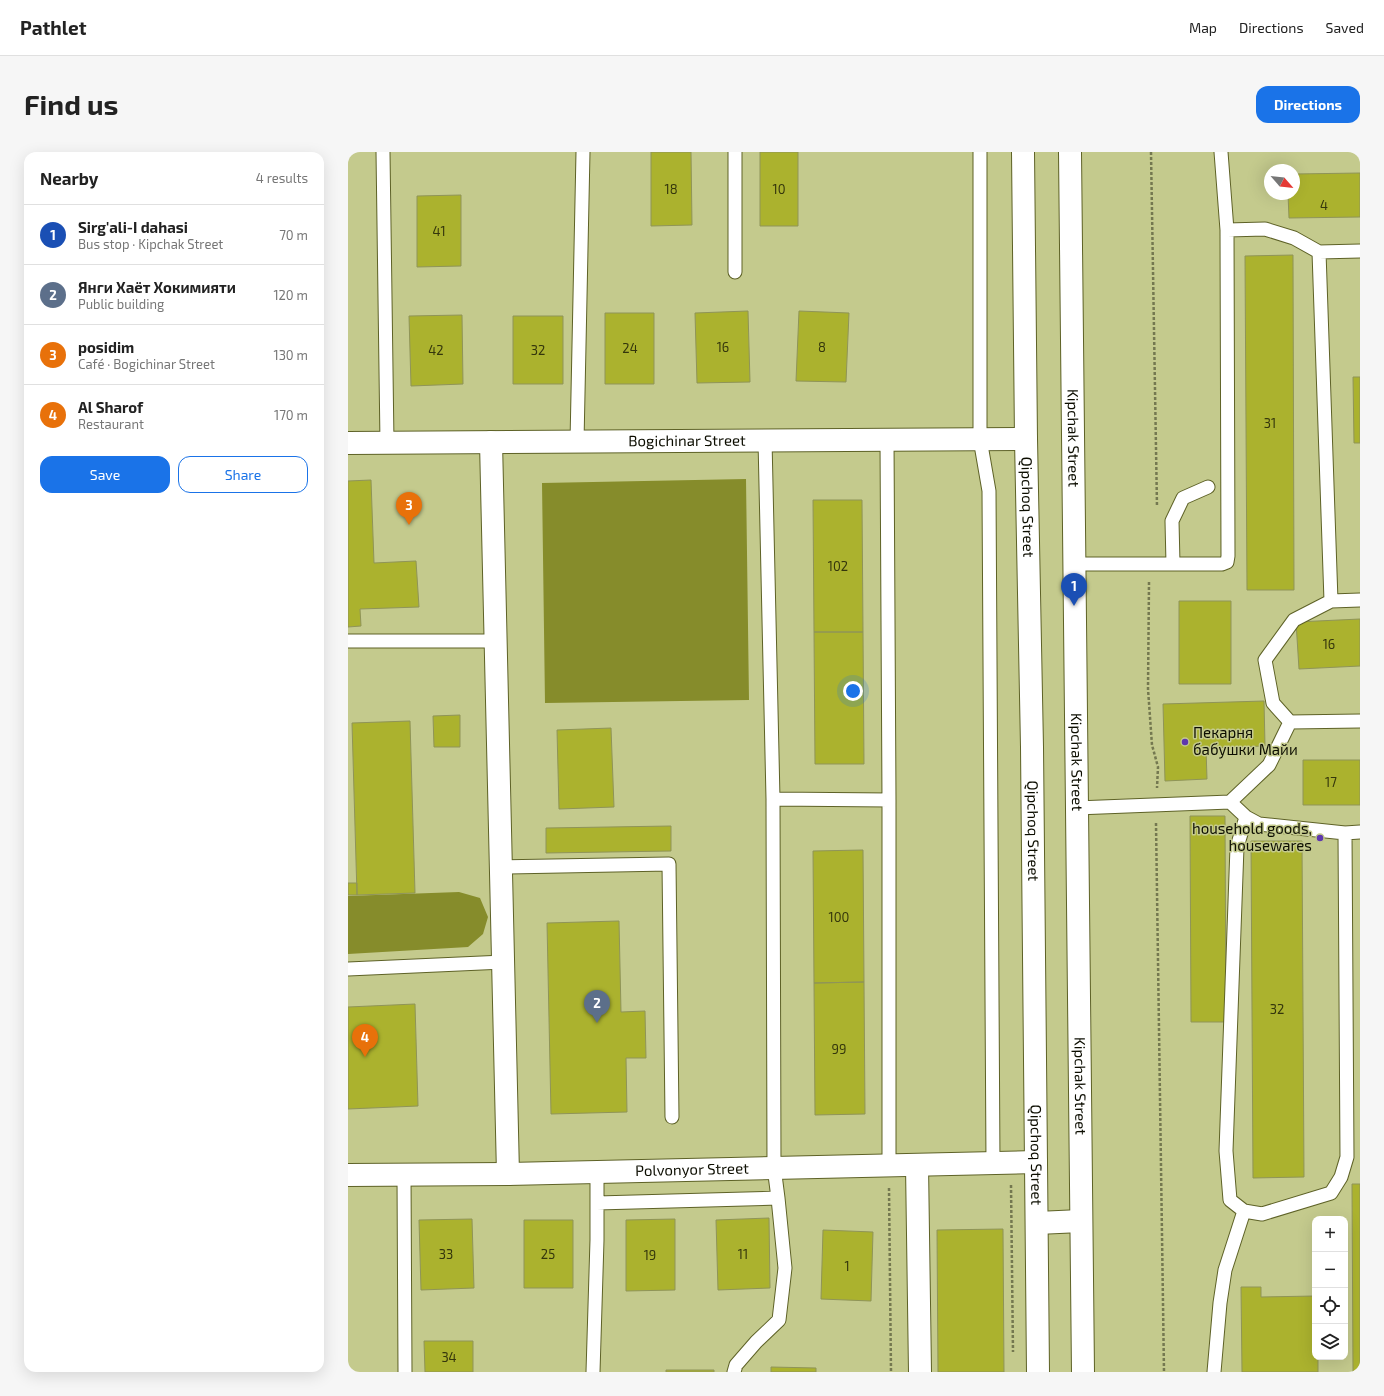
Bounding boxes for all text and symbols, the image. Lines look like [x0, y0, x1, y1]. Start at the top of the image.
text: Pathlet [20, 16, 86, 39]
text: Map [1189, 19, 1217, 36]
text: Directions [1239, 19, 1304, 36]
text: Saved [1326, 19, 1364, 36]
button: Directions [1256, 86, 1360, 123]
text: Find us [24, 87, 118, 121]
north arrow [1264, 164, 1300, 200]
text: Nearby [40, 168, 98, 188]
text: 4 results [256, 170, 308, 186]
house number: 18 [664, 181, 678, 197]
house number: 10 [772, 181, 786, 197]
house number: 4 [1320, 197, 1328, 213]
text: Sirg'ali-I dahasi [78, 218, 188, 236]
house number: 41 [432, 223, 446, 239]
text: 1 [50, 227, 56, 243]
text: 70 m [279, 227, 308, 243]
text: Bus stop · Kipchak Street [78, 236, 223, 252]
text: Янги Хаёт Хокимияти [78, 278, 236, 296]
text: 2 [49, 287, 57, 303]
text: 120 m [273, 287, 308, 303]
text: Public building [78, 296, 164, 312]
text: posidim [78, 338, 134, 356]
house number: 16 [717, 339, 729, 355]
house number: 8 [818, 339, 826, 355]
house number: 24 [622, 340, 638, 356]
house number: 42 [428, 342, 444, 358]
house number: 32 [531, 342, 545, 358]
text: 3 [49, 347, 57, 363]
text: 130 m [273, 347, 308, 363]
text: Café · Bogichinar Street [78, 356, 215, 372]
street label: Kipchak Street [1065, 389, 1084, 487]
text: Al Sharof [78, 398, 143, 416]
text: 4 [49, 407, 57, 423]
text: 170 m [274, 407, 308, 423]
house number: 31 [1264, 415, 1276, 431]
text: Restaurant [78, 416, 144, 432]
street label: Bogichinar Street [628, 431, 746, 449]
button: Save [40, 456, 170, 493]
button: Share [178, 456, 308, 493]
street label: Qipchoq Street [1017, 456, 1038, 558]
pin: 3 [396, 492, 422, 525]
house number: 102 [828, 558, 848, 574]
pin: 1 [1061, 573, 1087, 606]
house number: 16 [1323, 636, 1335, 652]
your location [843, 681, 863, 701]
street label: Kipchak Street [1068, 713, 1087, 811]
place label: Пекарня бабушки Майи [1193, 723, 1298, 759]
marker: Пекарня бабушки Майи [1180, 737, 1190, 747]
house number: 17 [1325, 774, 1337, 790]
street label: Qipchoq Street [1023, 780, 1043, 882]
place label: household goods, housewares [1192, 819, 1312, 854]
marker: household goods, housewares [1315, 833, 1325, 843]
house number: 100 [829, 909, 849, 925]
pin: 2 [584, 990, 610, 1023]
house number: 32 [1270, 1001, 1284, 1017]
pin: 4 [352, 1024, 378, 1057]
street label: Kipchak Street [1071, 1037, 1090, 1135]
house number: 99 [832, 1041, 846, 1057]
street label: Qipchoq Street [1026, 1104, 1046, 1206]
street label: Polvonyor Street [635, 1159, 749, 1179]
map controls [1312, 1216, 1348, 1360]
button: + [1312, 1216, 1348, 1252]
house number: 33 [439, 1246, 453, 1262]
house number: 25 [541, 1246, 555, 1262]
house number: 11 [738, 1246, 748, 1262]
house number: 19 [644, 1247, 656, 1263]
button: − [1312, 1252, 1348, 1288]
house number: 1 [844, 1258, 850, 1274]
button: locate [1312, 1288, 1348, 1324]
button: layers [1312, 1324, 1348, 1360]
house number: 34 [441, 1349, 457, 1365]

